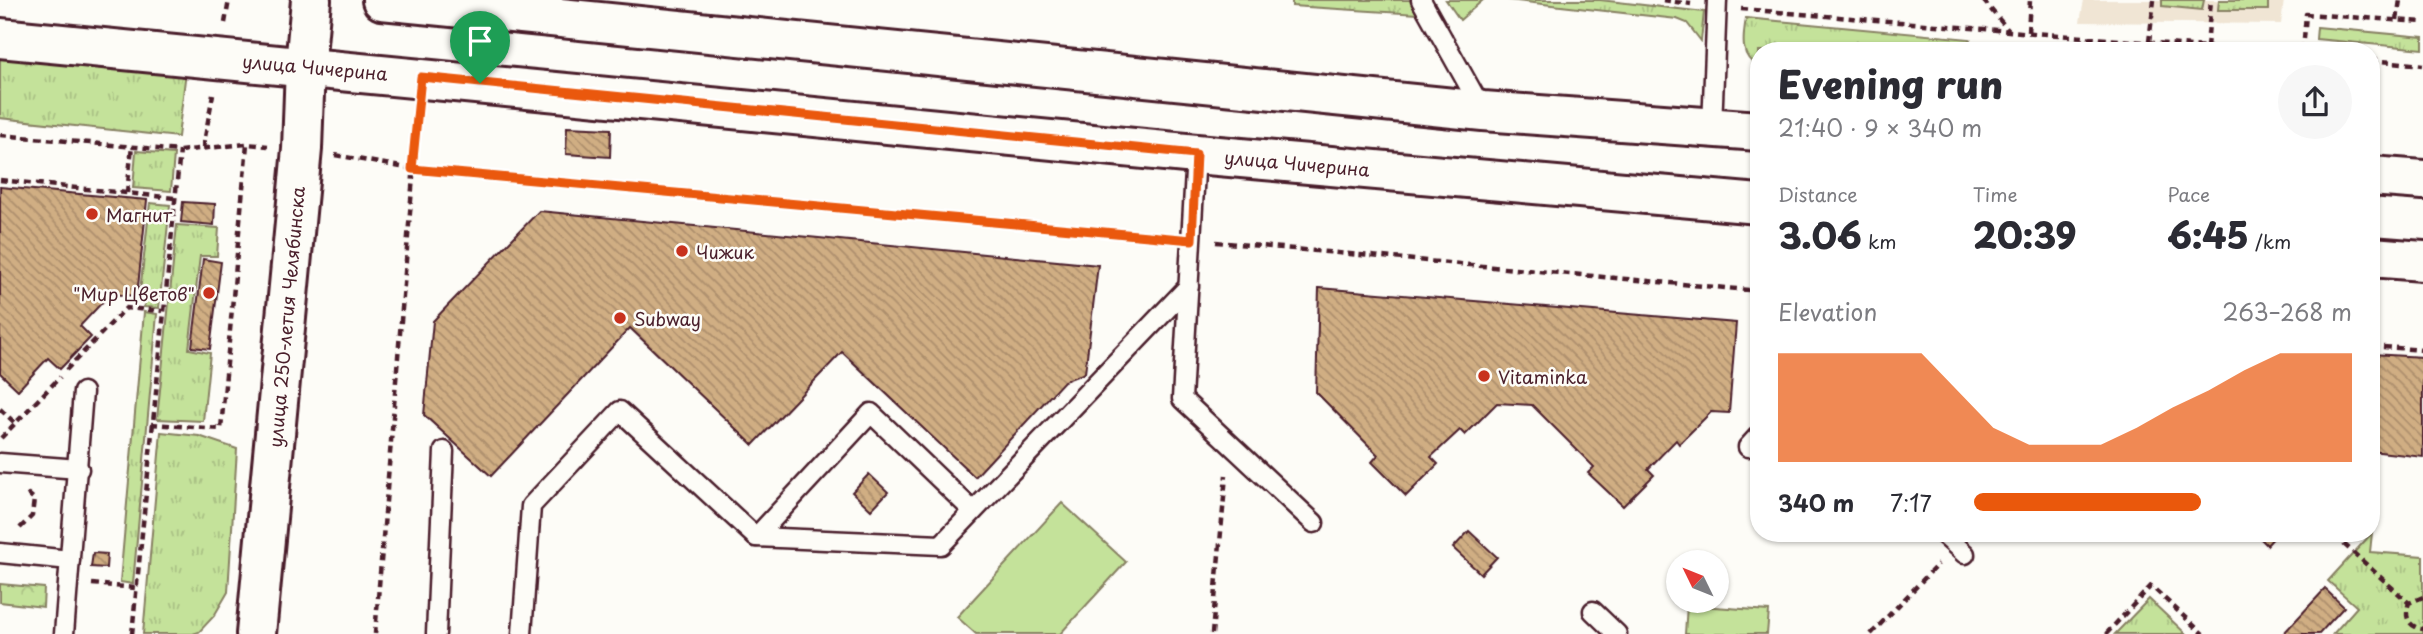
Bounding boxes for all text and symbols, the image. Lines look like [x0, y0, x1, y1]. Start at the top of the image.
pin [450, 11, 510, 83]
icon: arrive [461, 22, 499, 60]
street label: улица Чичерина [241, 47, 389, 87]
text: Evening run [1778, 55, 2003, 112]
button: share [2278, 65, 2352, 139]
text: 21:40 · 9 × 340 m [1778, 110, 1982, 145]
street label: улица Чичерина [1223, 143, 1371, 183]
text: Distance [1778, 180, 1858, 208]
text: Time [1973, 180, 2018, 208]
text: Pace [2167, 180, 2210, 208]
street label: улица 250-летия Челябинска [261, 185, 311, 449]
place label: Магнит [106, 201, 173, 228]
marker: Магнит [84, 206, 100, 222]
text: 3.06 [1778, 208, 1862, 261]
text: 20:39 [1973, 208, 2077, 261]
text: 6:45 [2167, 208, 2249, 261]
text: km [1862, 227, 1897, 255]
text: /km [2249, 227, 2291, 255]
place label: Чижик [696, 238, 754, 265]
marker: Чижик [674, 243, 690, 259]
place label: "Мир Цветов" [73, 280, 195, 307]
marker: "Мир Цветов" [201, 285, 217, 301]
text: Elevation [1778, 294, 1877, 329]
text: 263–268 m [2222, 294, 2352, 329]
place label: Subway [634, 305, 701, 332]
marker: Subway [612, 310, 628, 326]
place label: Vitaminka [1498, 363, 1588, 390]
marker: Vitaminka [1476, 368, 1492, 384]
text: 340 m [1778, 485, 1854, 520]
text: 7:17 [1890, 485, 1932, 520]
north arrow [1666, 550, 1729, 612]
map controls [1666, 550, 1729, 613]

